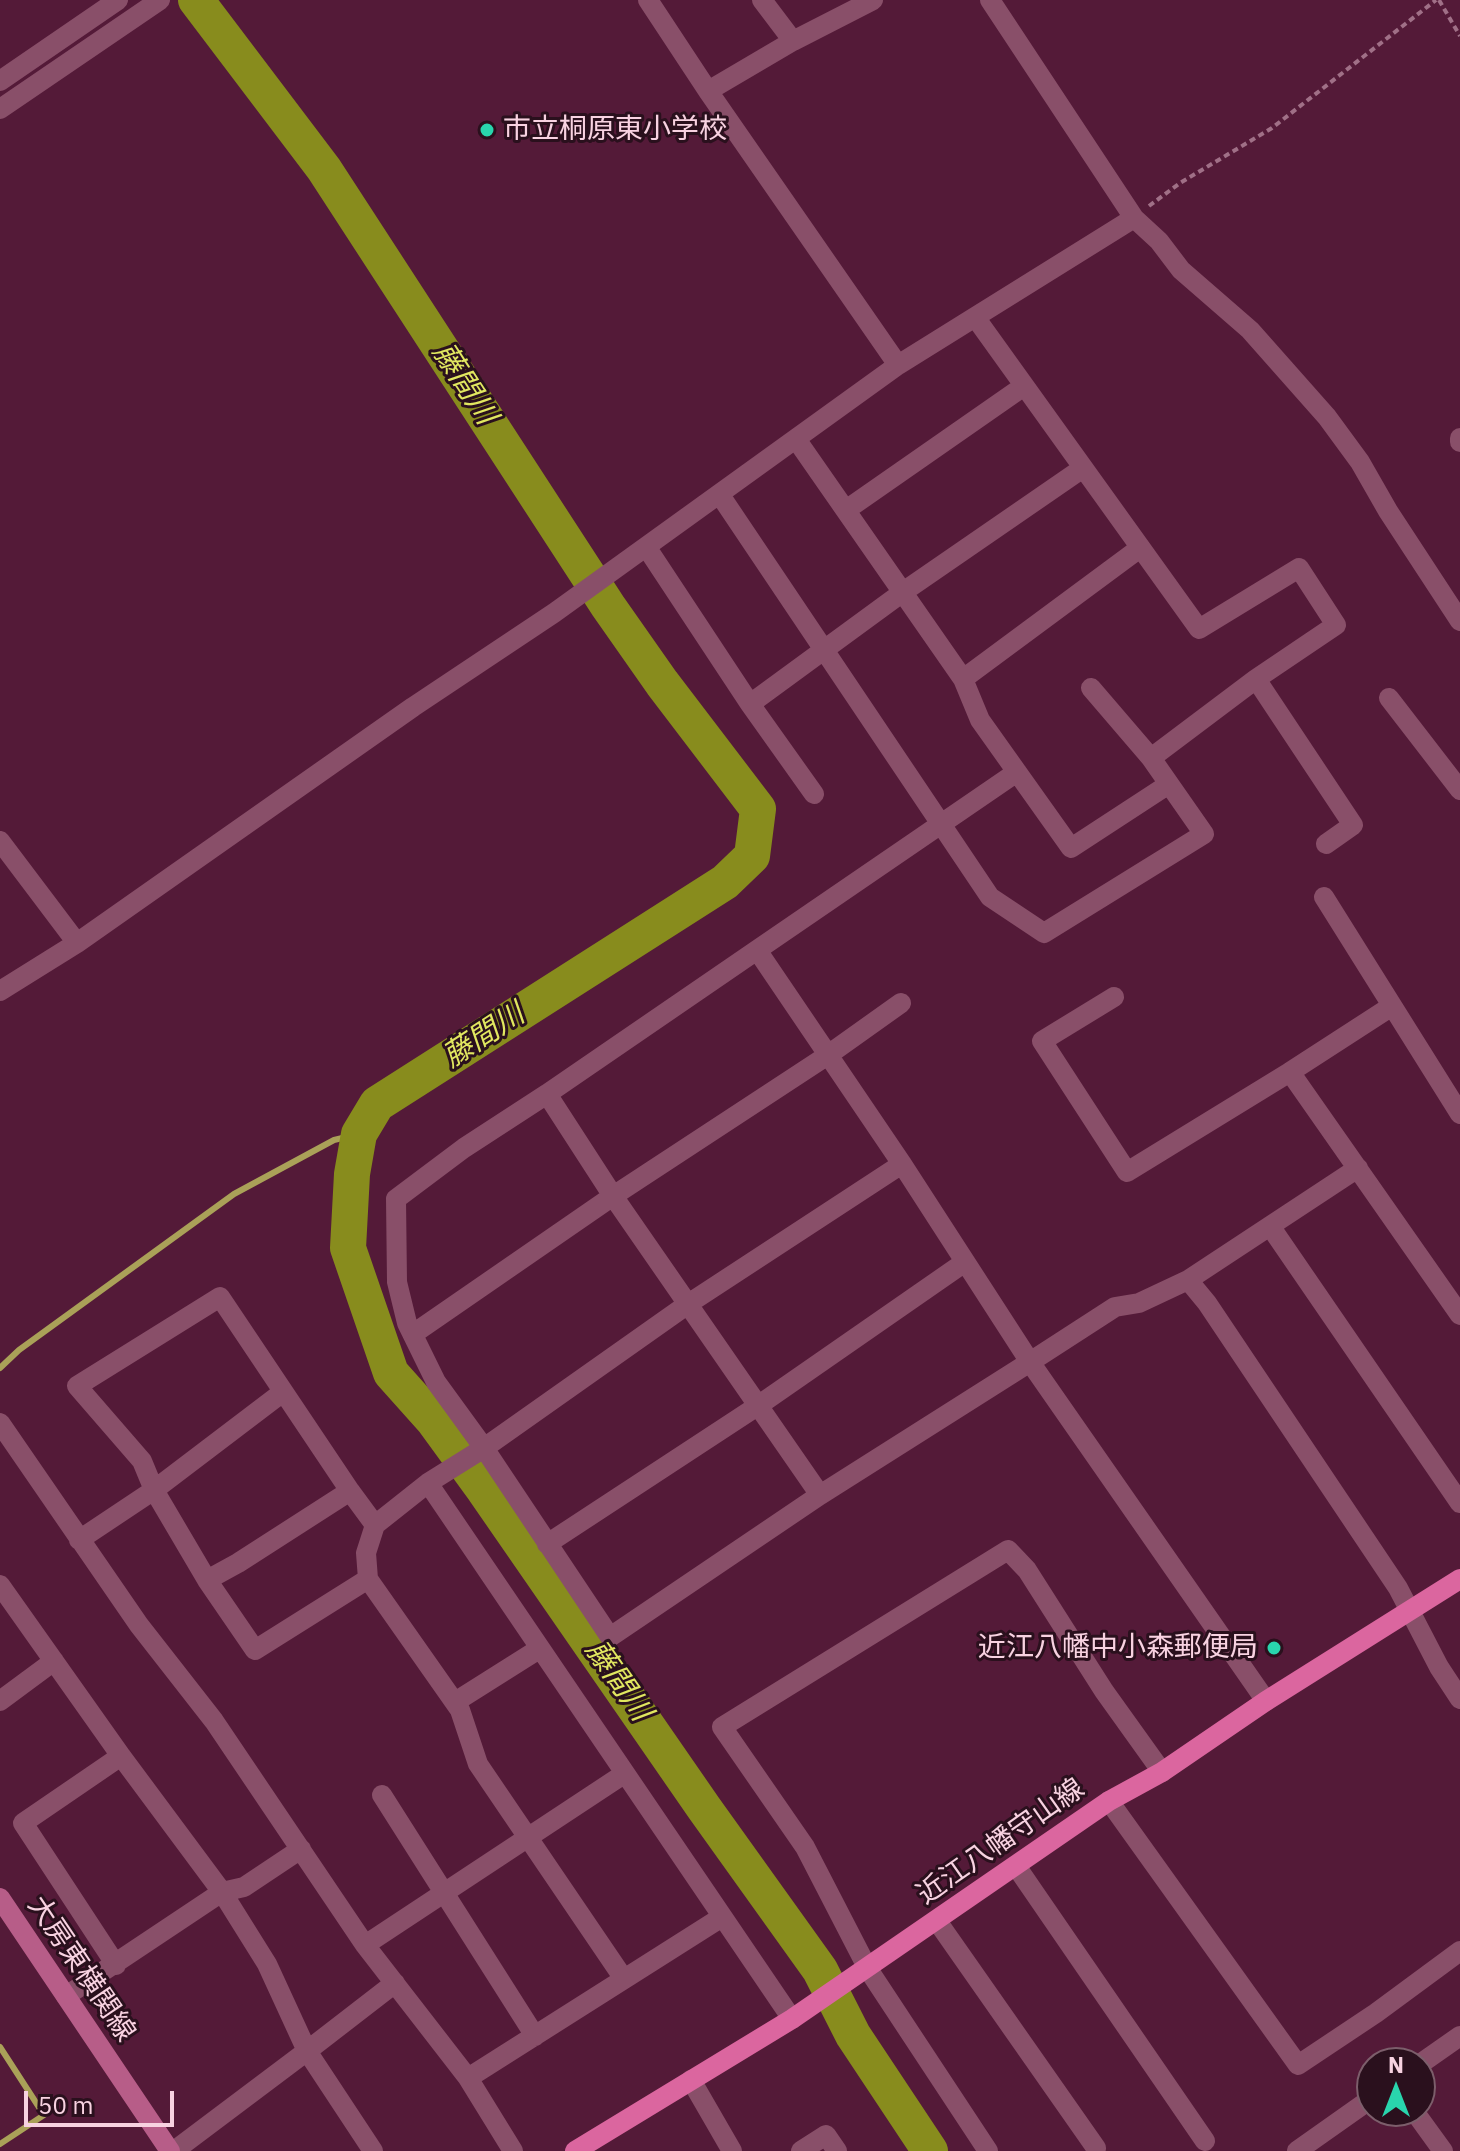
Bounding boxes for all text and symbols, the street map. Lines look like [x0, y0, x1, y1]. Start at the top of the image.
place label: 市立桐原東小学校 [503, 113, 727, 147]
marker: 市立桐原東小学校 [478, 121, 496, 139]
water label: 藤間川 [424, 336, 504, 432]
water label: 藤間川 [436, 996, 532, 1076]
place label: 近江八幡中小森郵便局 [978, 1631, 1258, 1665]
water label: 藤間川 [577, 1634, 659, 1728]
marker: 近江八幡中小森郵便局 [1265, 1639, 1283, 1657]
street label: 近江八幡守山線 [911, 1772, 1091, 1912]
street label: 大房東横関線 [20, 1890, 142, 2048]
north arrow [1356, 2047, 1436, 2127]
text: N [1388, 2050, 1404, 2079]
scale bar [28, 2075, 178, 2125]
text: 50 m [38, 2089, 93, 2121]

